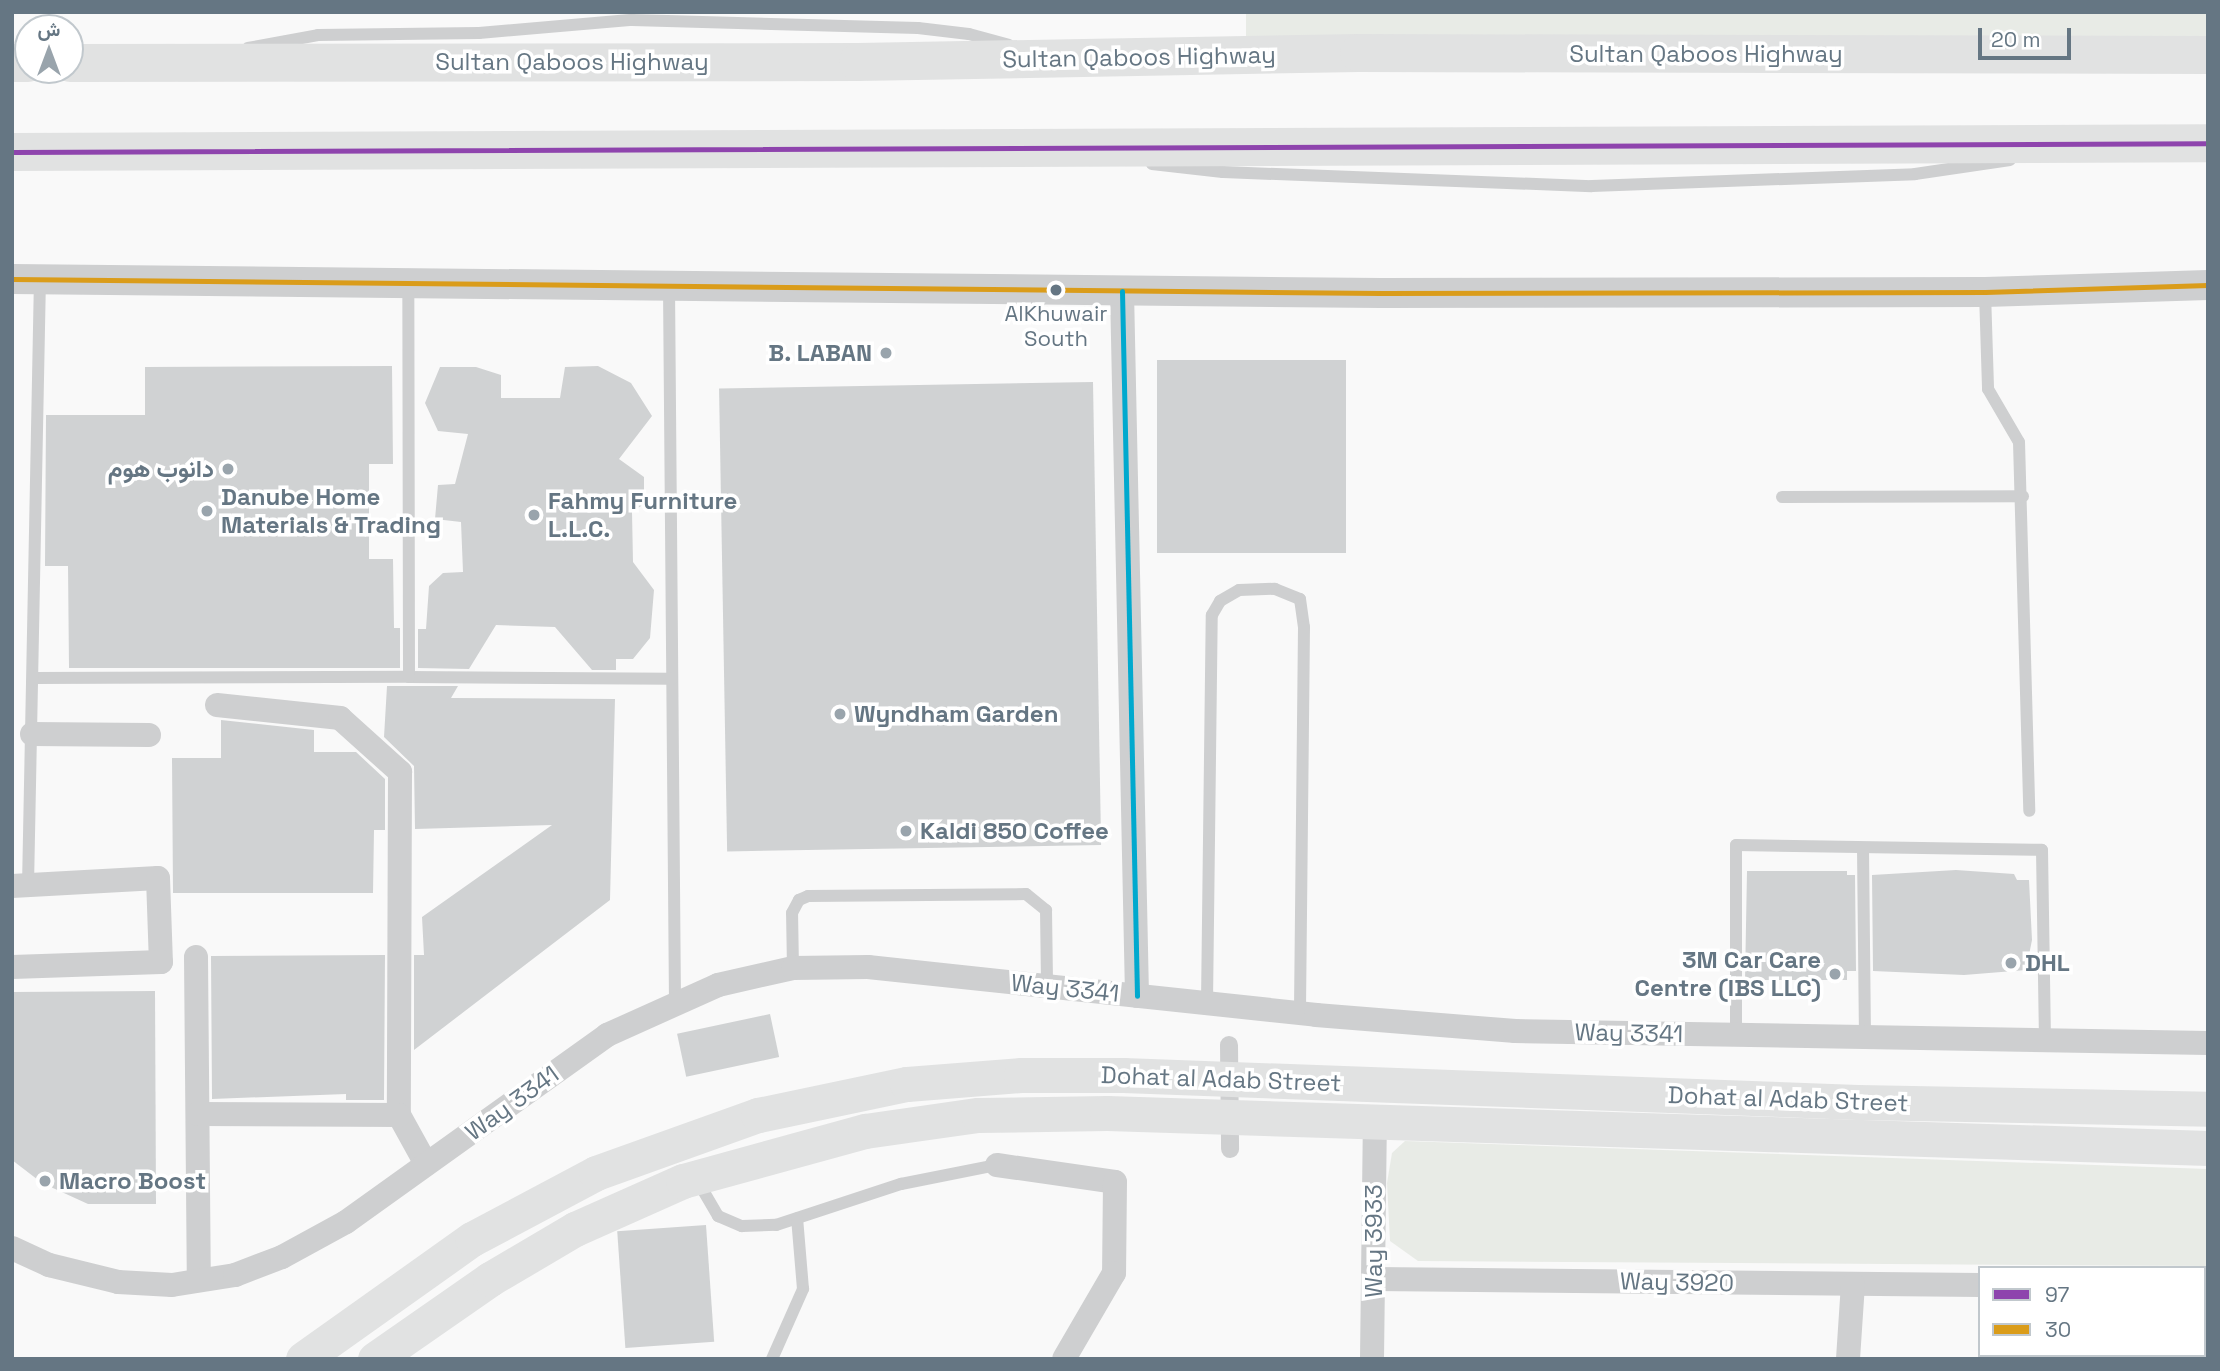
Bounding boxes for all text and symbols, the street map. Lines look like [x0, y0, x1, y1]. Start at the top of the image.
north arrow [14, 14, 84, 84]
scale bar [1982, 14, 2075, 58]
text: ش [38, 17, 60, 42]
text: 20 m [1991, 26, 2041, 53]
street label: Sultan Qaboos Highway [1002, 40, 1276, 74]
street label: Sultan Qaboos Highway [1569, 40, 1843, 68]
street label: Sultan Qaboos Highway [435, 48, 709, 76]
marker: AlKhuwair South [1049, 283, 1063, 297]
place label: AlKhuwair South [1004, 300, 1108, 352]
place label: B. LABAN [768, 339, 872, 367]
marker: B. LABAN [878, 345, 894, 361]
place label: دانوب هوم [108, 455, 214, 483]
marker: دانوب هوم [220, 461, 236, 477]
place label: Danube Home Materials & Trading [221, 483, 442, 539]
place label: Fahmy Furniture L.L.C. [548, 487, 737, 543]
marker: Danube Home Materials & Trading [199, 503, 215, 519]
marker: Fahmy Furniture L.L.C. [526, 507, 542, 523]
place label: Wyndham Garden [854, 700, 1058, 728]
marker: Wyndham Garden [832, 706, 848, 722]
place label: Kaldi 850 Coffee [920, 817, 1109, 845]
marker: Kaldi 850 Coffee [898, 823, 914, 839]
place label: 3M Car Care Centre (IBS LLC) [1635, 946, 1821, 1002]
place label: DHL [2025, 949, 2070, 977]
marker: DHL [2003, 955, 2019, 971]
marker: 3M Car Care Centre (IBS LLC) [1827, 966, 1843, 982]
street label: Way 3341 [1010, 968, 1120, 1008]
street label: Way 3341 [1574, 1018, 1684, 1048]
street label: Way 3341 [460, 1059, 564, 1147]
street label: Dohat al Adab Street [1100, 1060, 1342, 1098]
street label: Dohat al Adab Street [1667, 1080, 1909, 1118]
place label: Macro Boost [59, 1167, 206, 1195]
marker: Macro Boost [37, 1173, 53, 1189]
street label: Way 3933 [1360, 1184, 1388, 1298]
legend [1979, 1266, 2206, 1357]
street label: Way 3920 [1620, 1267, 1734, 1297]
text: 97 [2045, 1281, 2069, 1308]
text: 30 [2045, 1316, 2071, 1343]

